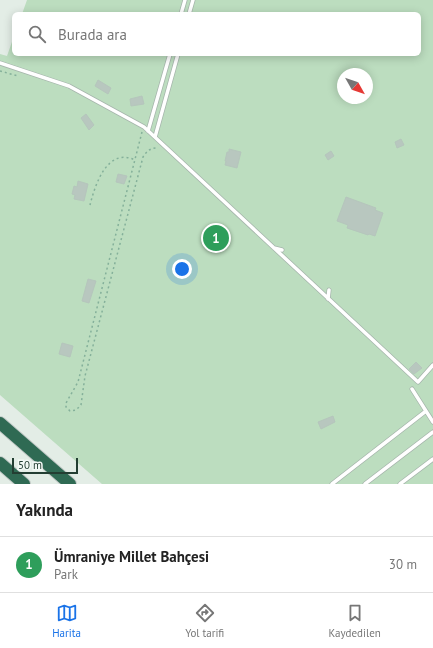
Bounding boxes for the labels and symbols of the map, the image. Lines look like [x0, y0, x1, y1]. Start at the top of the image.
north arrow [337, 68, 373, 104]
pin: 1 [203, 223, 229, 253]
your location [172, 259, 192, 279]
scale bar [12, 456, 78, 475]

